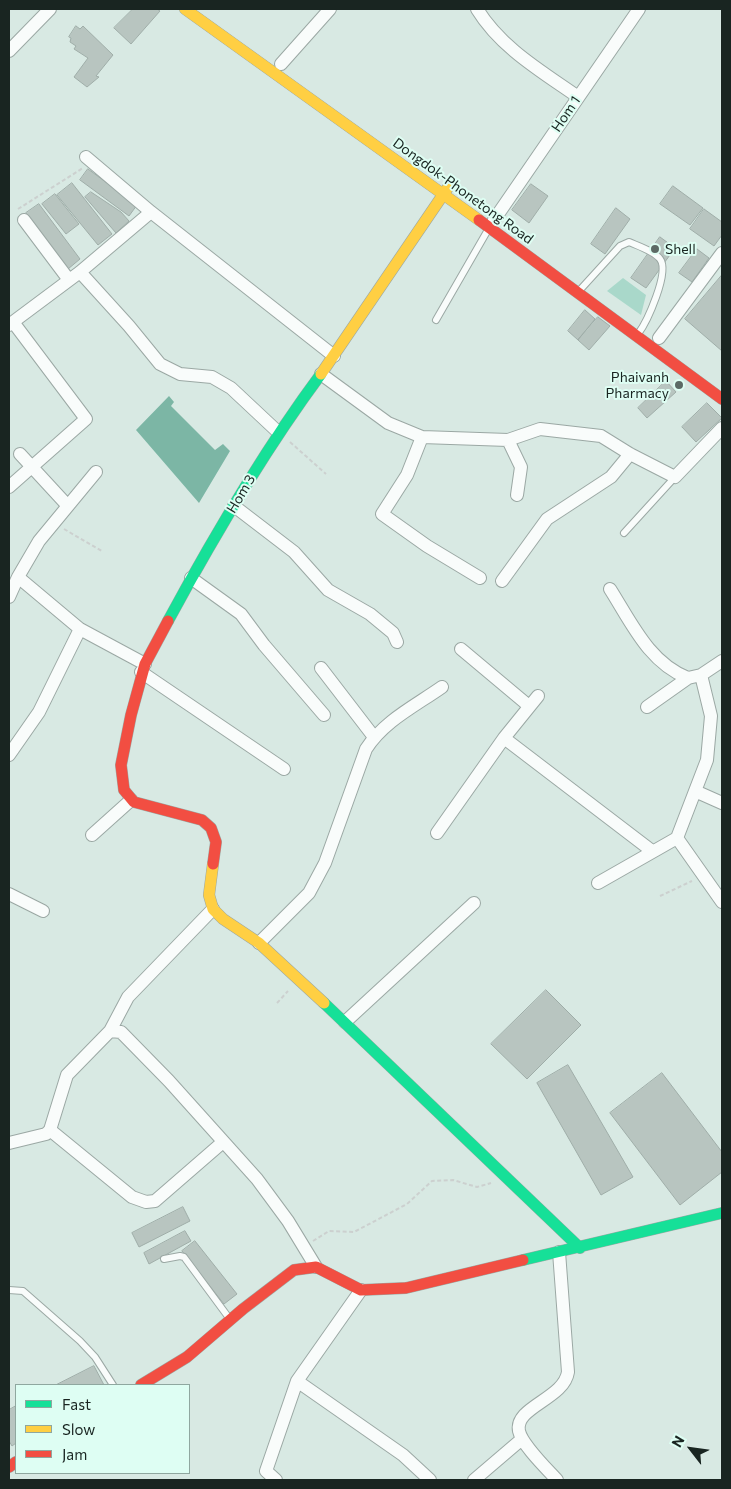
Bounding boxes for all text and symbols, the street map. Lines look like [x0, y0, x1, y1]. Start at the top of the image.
street label: Hom 1 [548, 93, 584, 135]
street label: Dongdok-Phonetong Road [390, 134, 536, 248]
place label: Shell [665, 241, 696, 257]
marker: Shell [649, 243, 661, 255]
place label: Phaivanh Pharmacy [606, 369, 669, 402]
marker: Phaivanh Pharmacy [673, 379, 685, 391]
street label: Hom 3 [223, 472, 259, 516]
legend [15, 1384, 190, 1474]
text: Fast [62, 1395, 91, 1413]
text: Slow [62, 1420, 95, 1438]
north arrow [666, 1424, 716, 1474]
text: N [668, 1432, 688, 1450]
text: Jam [62, 1445, 87, 1463]

